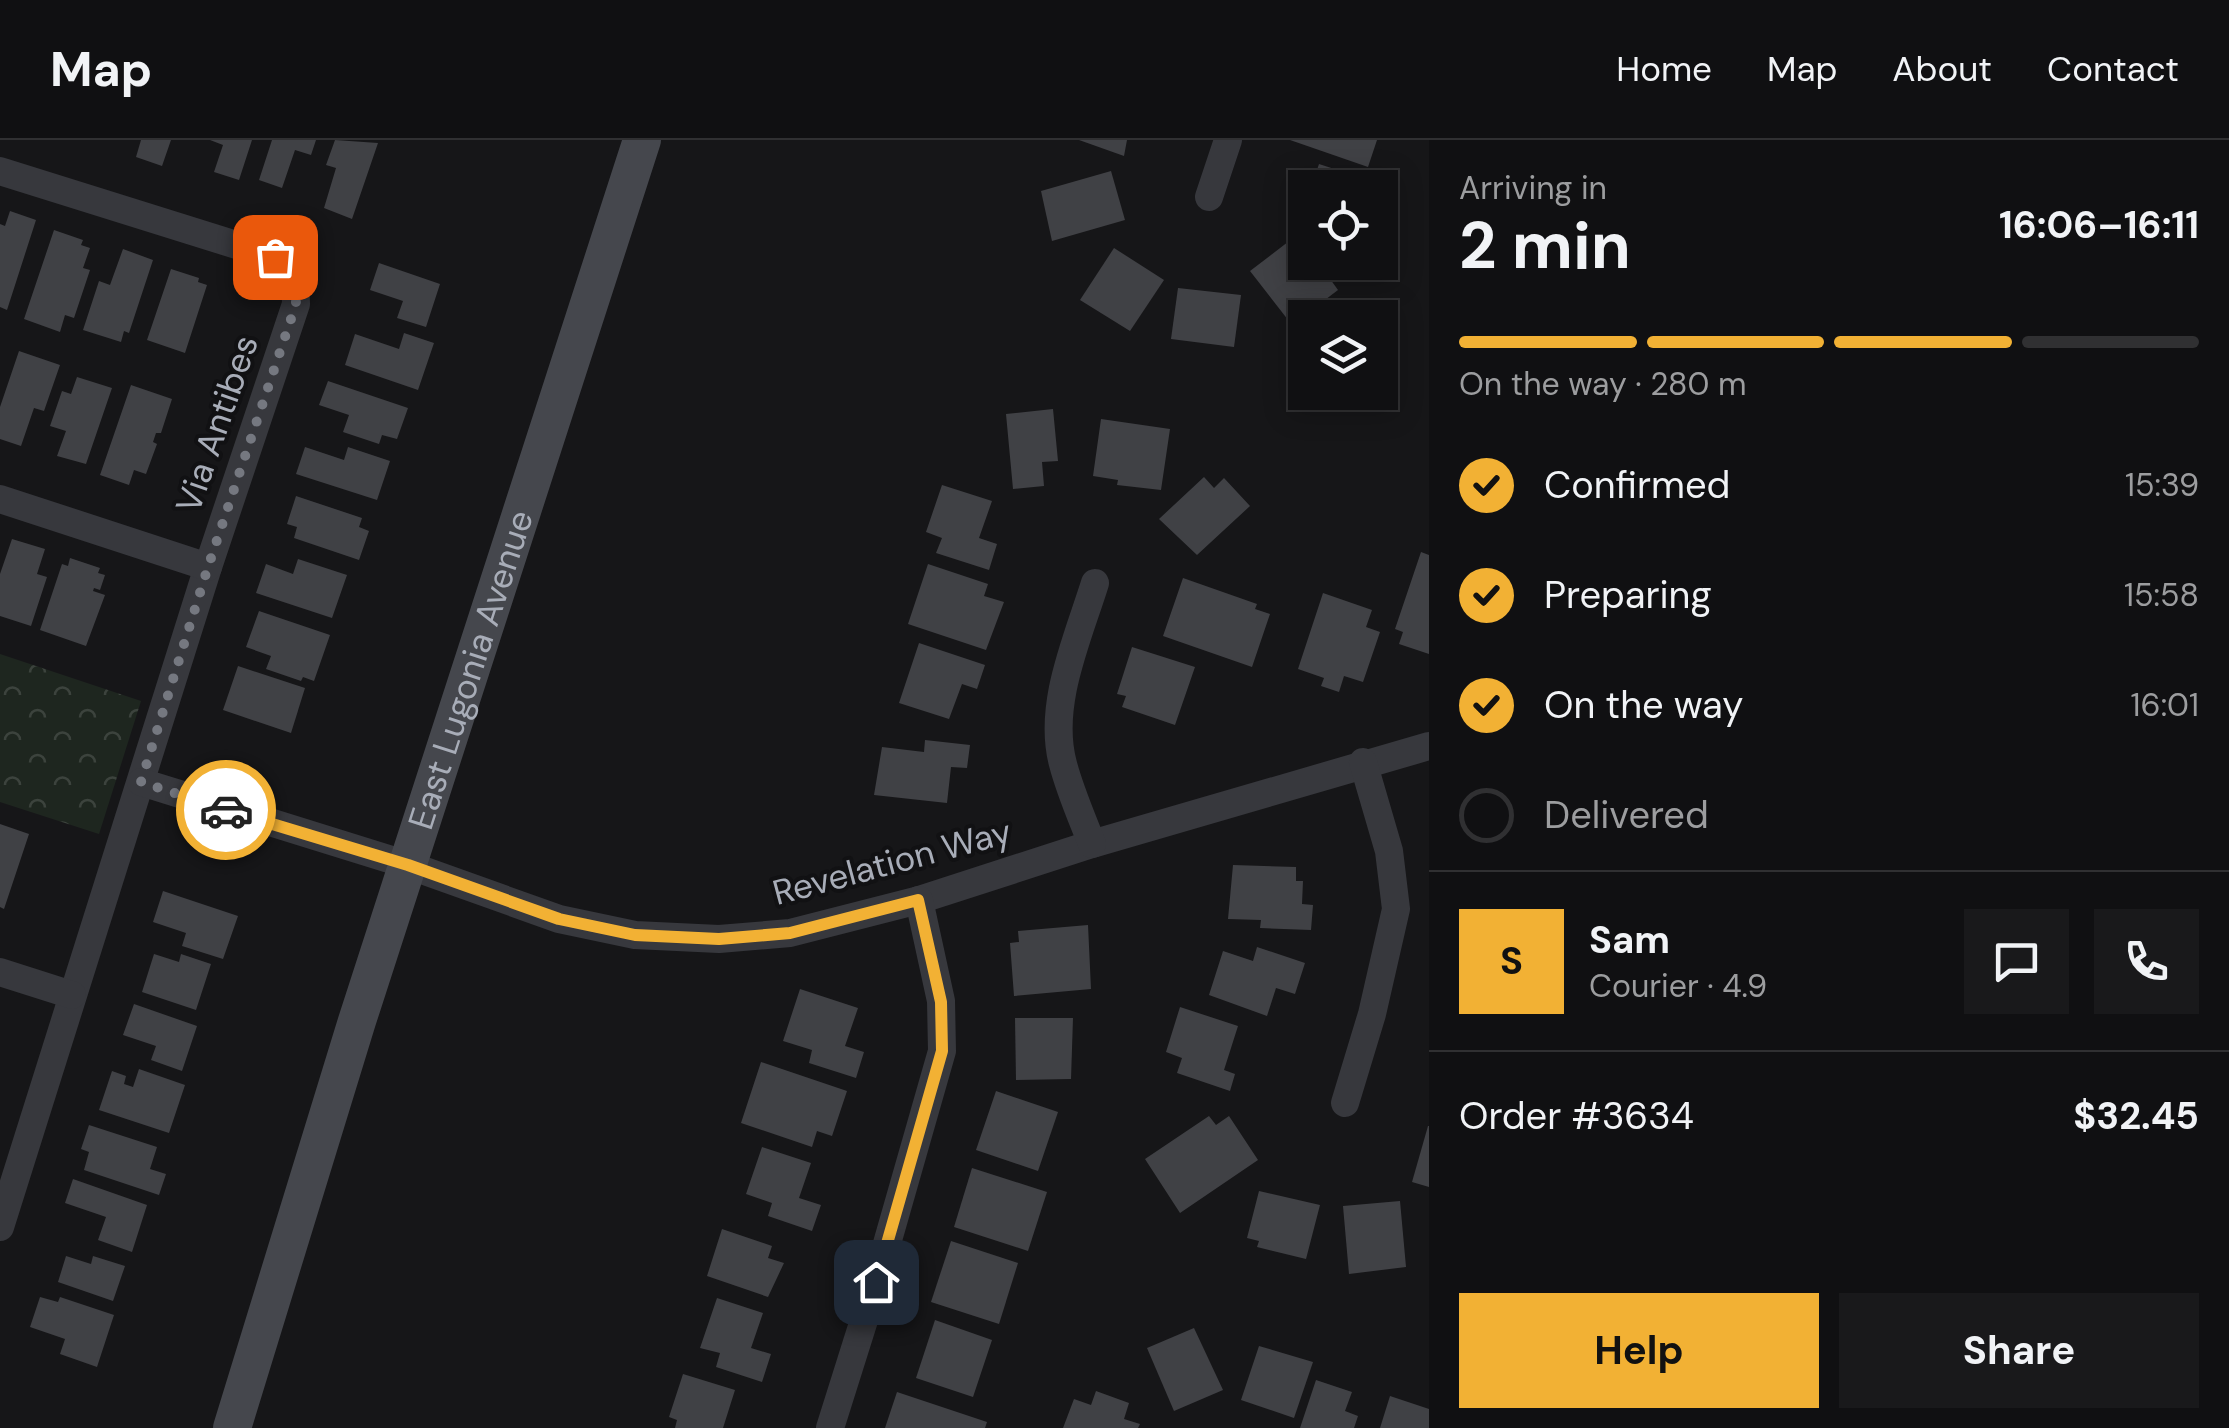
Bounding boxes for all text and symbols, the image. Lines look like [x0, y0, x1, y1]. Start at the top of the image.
text: Map [50, 38, 152, 101]
text: Home [1616, 46, 1712, 92]
text: Map [1767, 46, 1837, 92]
text: About [1892, 46, 1992, 92]
text: Contact [2047, 46, 2179, 92]
text: Arriving in [1459, 167, 1607, 209]
map controls [1288, 170, 1398, 410]
button: locate [1288, 170, 1398, 280]
text: 16:06–16:11 [1999, 200, 2199, 250]
text: 2 min [1459, 204, 1631, 288]
pin [233, 215, 318, 300]
icon: bag [248, 230, 303, 285]
button: layers [1288, 300, 1398, 410]
street label: Via Antibes [165, 329, 269, 519]
text: On the way · 280 m [1459, 363, 1746, 405]
icon: check [1459, 458, 1514, 513]
text: Confirmed [1544, 460, 1730, 510]
text: 15:39 [2125, 464, 2199, 506]
street label: East Lugonia Avenue [398, 504, 544, 835]
icon: check [1459, 568, 1514, 623]
text: Preparing [1544, 570, 1712, 620]
text: 15:58 [2124, 574, 2199, 616]
icon: check [1459, 678, 1514, 733]
text: On the way [1544, 680, 1743, 730]
text: 16:01 [2131, 684, 2199, 726]
courier [176, 760, 276, 860]
icon: car [199, 783, 254, 838]
text: Delivered [1544, 790, 1709, 840]
street label: Revelation Way [768, 808, 1016, 916]
button: chat [1964, 909, 2069, 1014]
button: phone [2094, 909, 2199, 1014]
text: Sam [1589, 915, 1670, 965]
text: S [1500, 936, 1523, 986]
text: Courier · 4.9 [1589, 965, 1767, 1007]
text: Order #3634 [1459, 1091, 1694, 1141]
text: $32.45 [2073, 1091, 2199, 1141]
pin [834, 1240, 919, 1325]
icon: home [849, 1255, 904, 1310]
button: Help [1459, 1293, 1819, 1408]
button: Share [1839, 1293, 2199, 1408]

